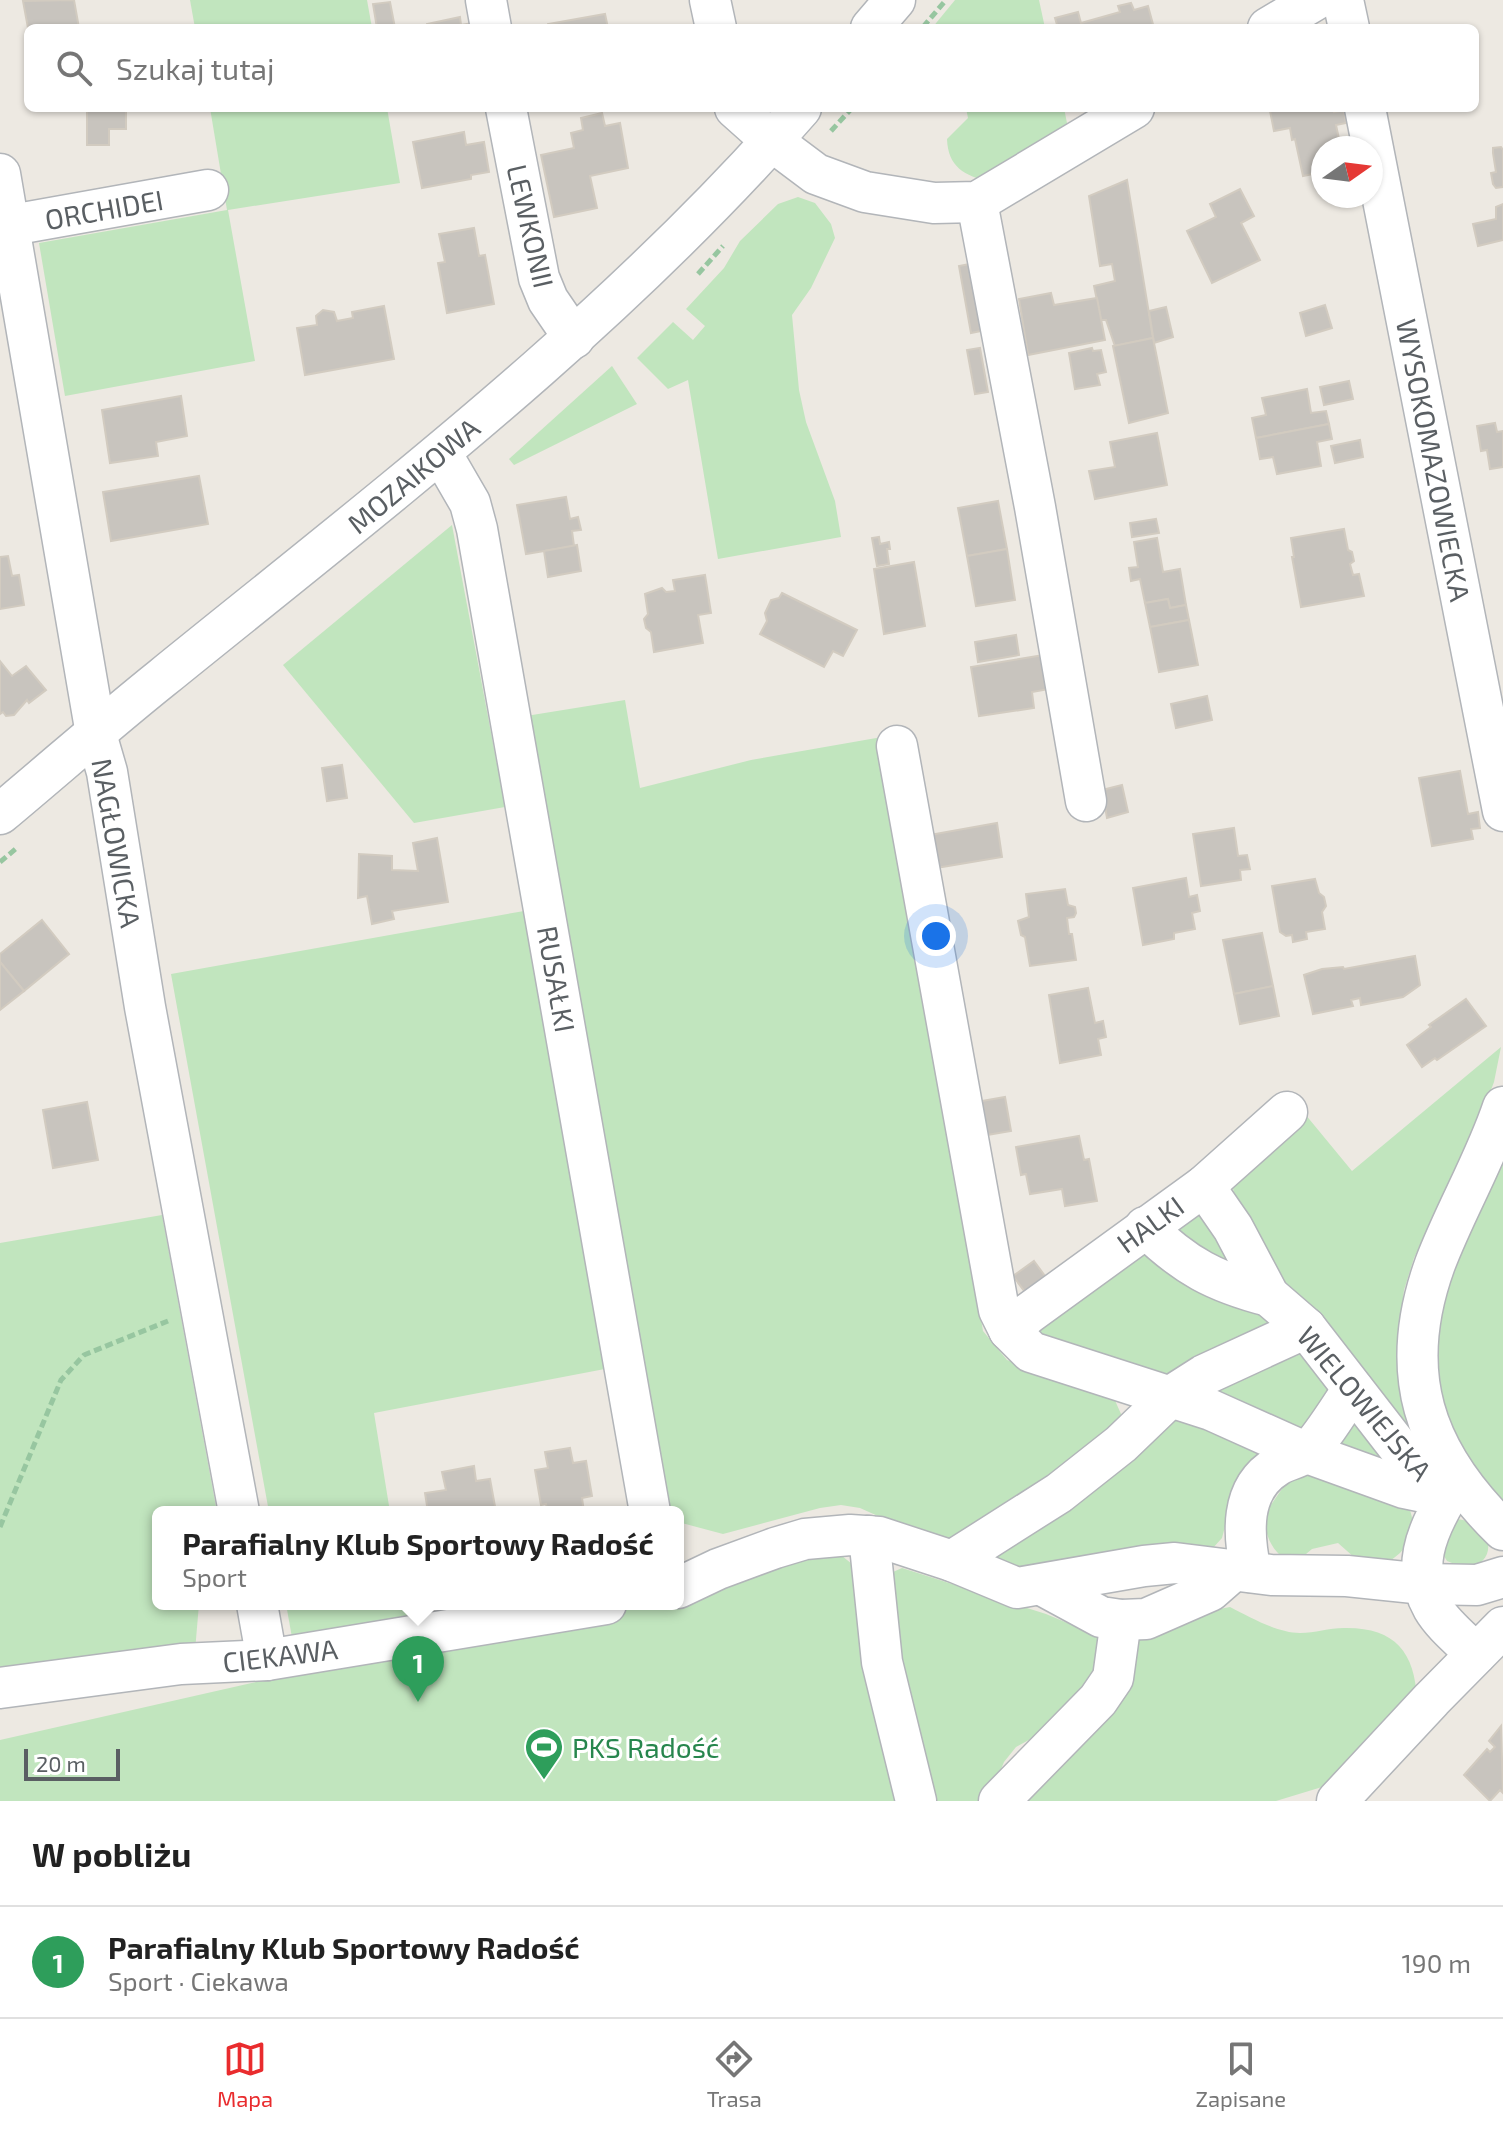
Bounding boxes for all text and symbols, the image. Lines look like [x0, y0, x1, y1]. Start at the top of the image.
search box [24, 24, 1479, 112]
icon: search [52, 46, 96, 90]
text: Szukaj tutaj [116, 50, 275, 86]
north arrow [1311, 136, 1383, 208]
street label: LEWKONII [500, 161, 562, 291]
street label: ORCHIDEI [42, 182, 166, 236]
street label: WYSOKOMAZOWIECKA [1390, 316, 1478, 605]
street label: MOZAIKOWA [340, 410, 486, 540]
street label: NAGŁOWICKA [85, 756, 149, 931]
your location [916, 916, 956, 956]
street label: RUSAŁKI [531, 923, 583, 1035]
street label: HALKI [1110, 1188, 1190, 1260]
street label: WIELOWIEJSKA [1291, 1319, 1440, 1488]
popup [152, 1506, 684, 1610]
text: Parafialny Klub Sportowy Radość [182, 1525, 654, 1561]
text: Sport [182, 1561, 247, 1592]
street label: CIEKAWA [221, 1631, 340, 1679]
pin: 1 [392, 1636, 444, 1702]
sports icon: PKS Radość [523, 1726, 565, 1781]
place label: PKS Radość [572, 1730, 720, 1764]
scale bar [24, 1745, 120, 1781]
text: 20 m [36, 1750, 86, 1776]
text: W pobliżu [32, 1833, 192, 1874]
text: Parafialny Klub Sportowy Radość [108, 1929, 580, 1965]
text: 1 [52, 1947, 64, 1978]
text: 190 m [1402, 1947, 1471, 1978]
text: Sport · Ciekawa [108, 1965, 289, 1996]
tab: Mapa [217, 2037, 273, 2111]
tab: Trasa [707, 2037, 762, 2111]
tab: Zapisane [1195, 2037, 1286, 2111]

